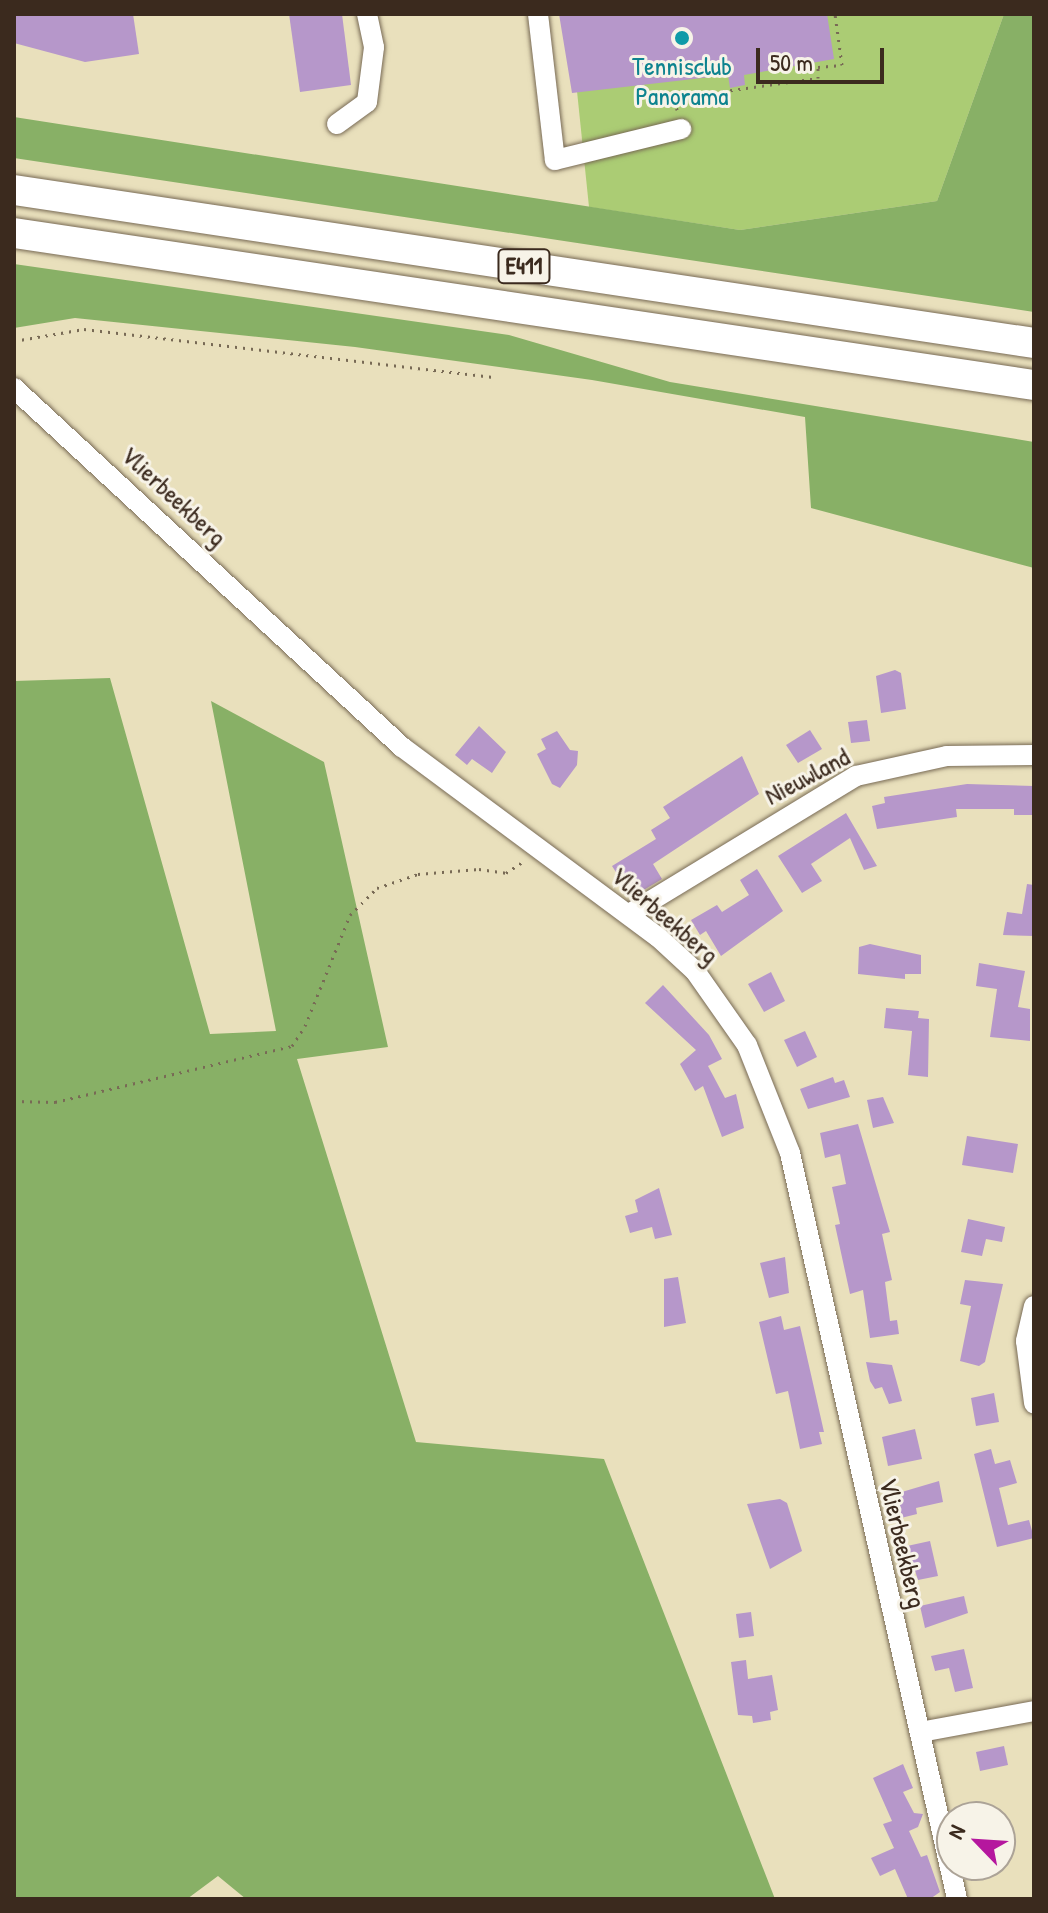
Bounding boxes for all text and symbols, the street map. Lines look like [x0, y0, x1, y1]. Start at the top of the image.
marker: Tennisclub Panorama [673, 29, 691, 47]
scale bar [760, 32, 888, 82]
text: 50 m [770, 46, 813, 78]
place label: Tennisclub Panorama [632, 50, 732, 112]
road number: E411 [496, 246, 552, 286]
street label: Vlierbeekberg [115, 439, 233, 553]
street label: Nieuwland [759, 741, 855, 811]
street label: Vlierbeekberg [605, 860, 725, 970]
street label: Vlierbeekberg [873, 1475, 933, 1611]
north arrow [936, 1801, 1016, 1881]
text: N [940, 1820, 972, 1843]

